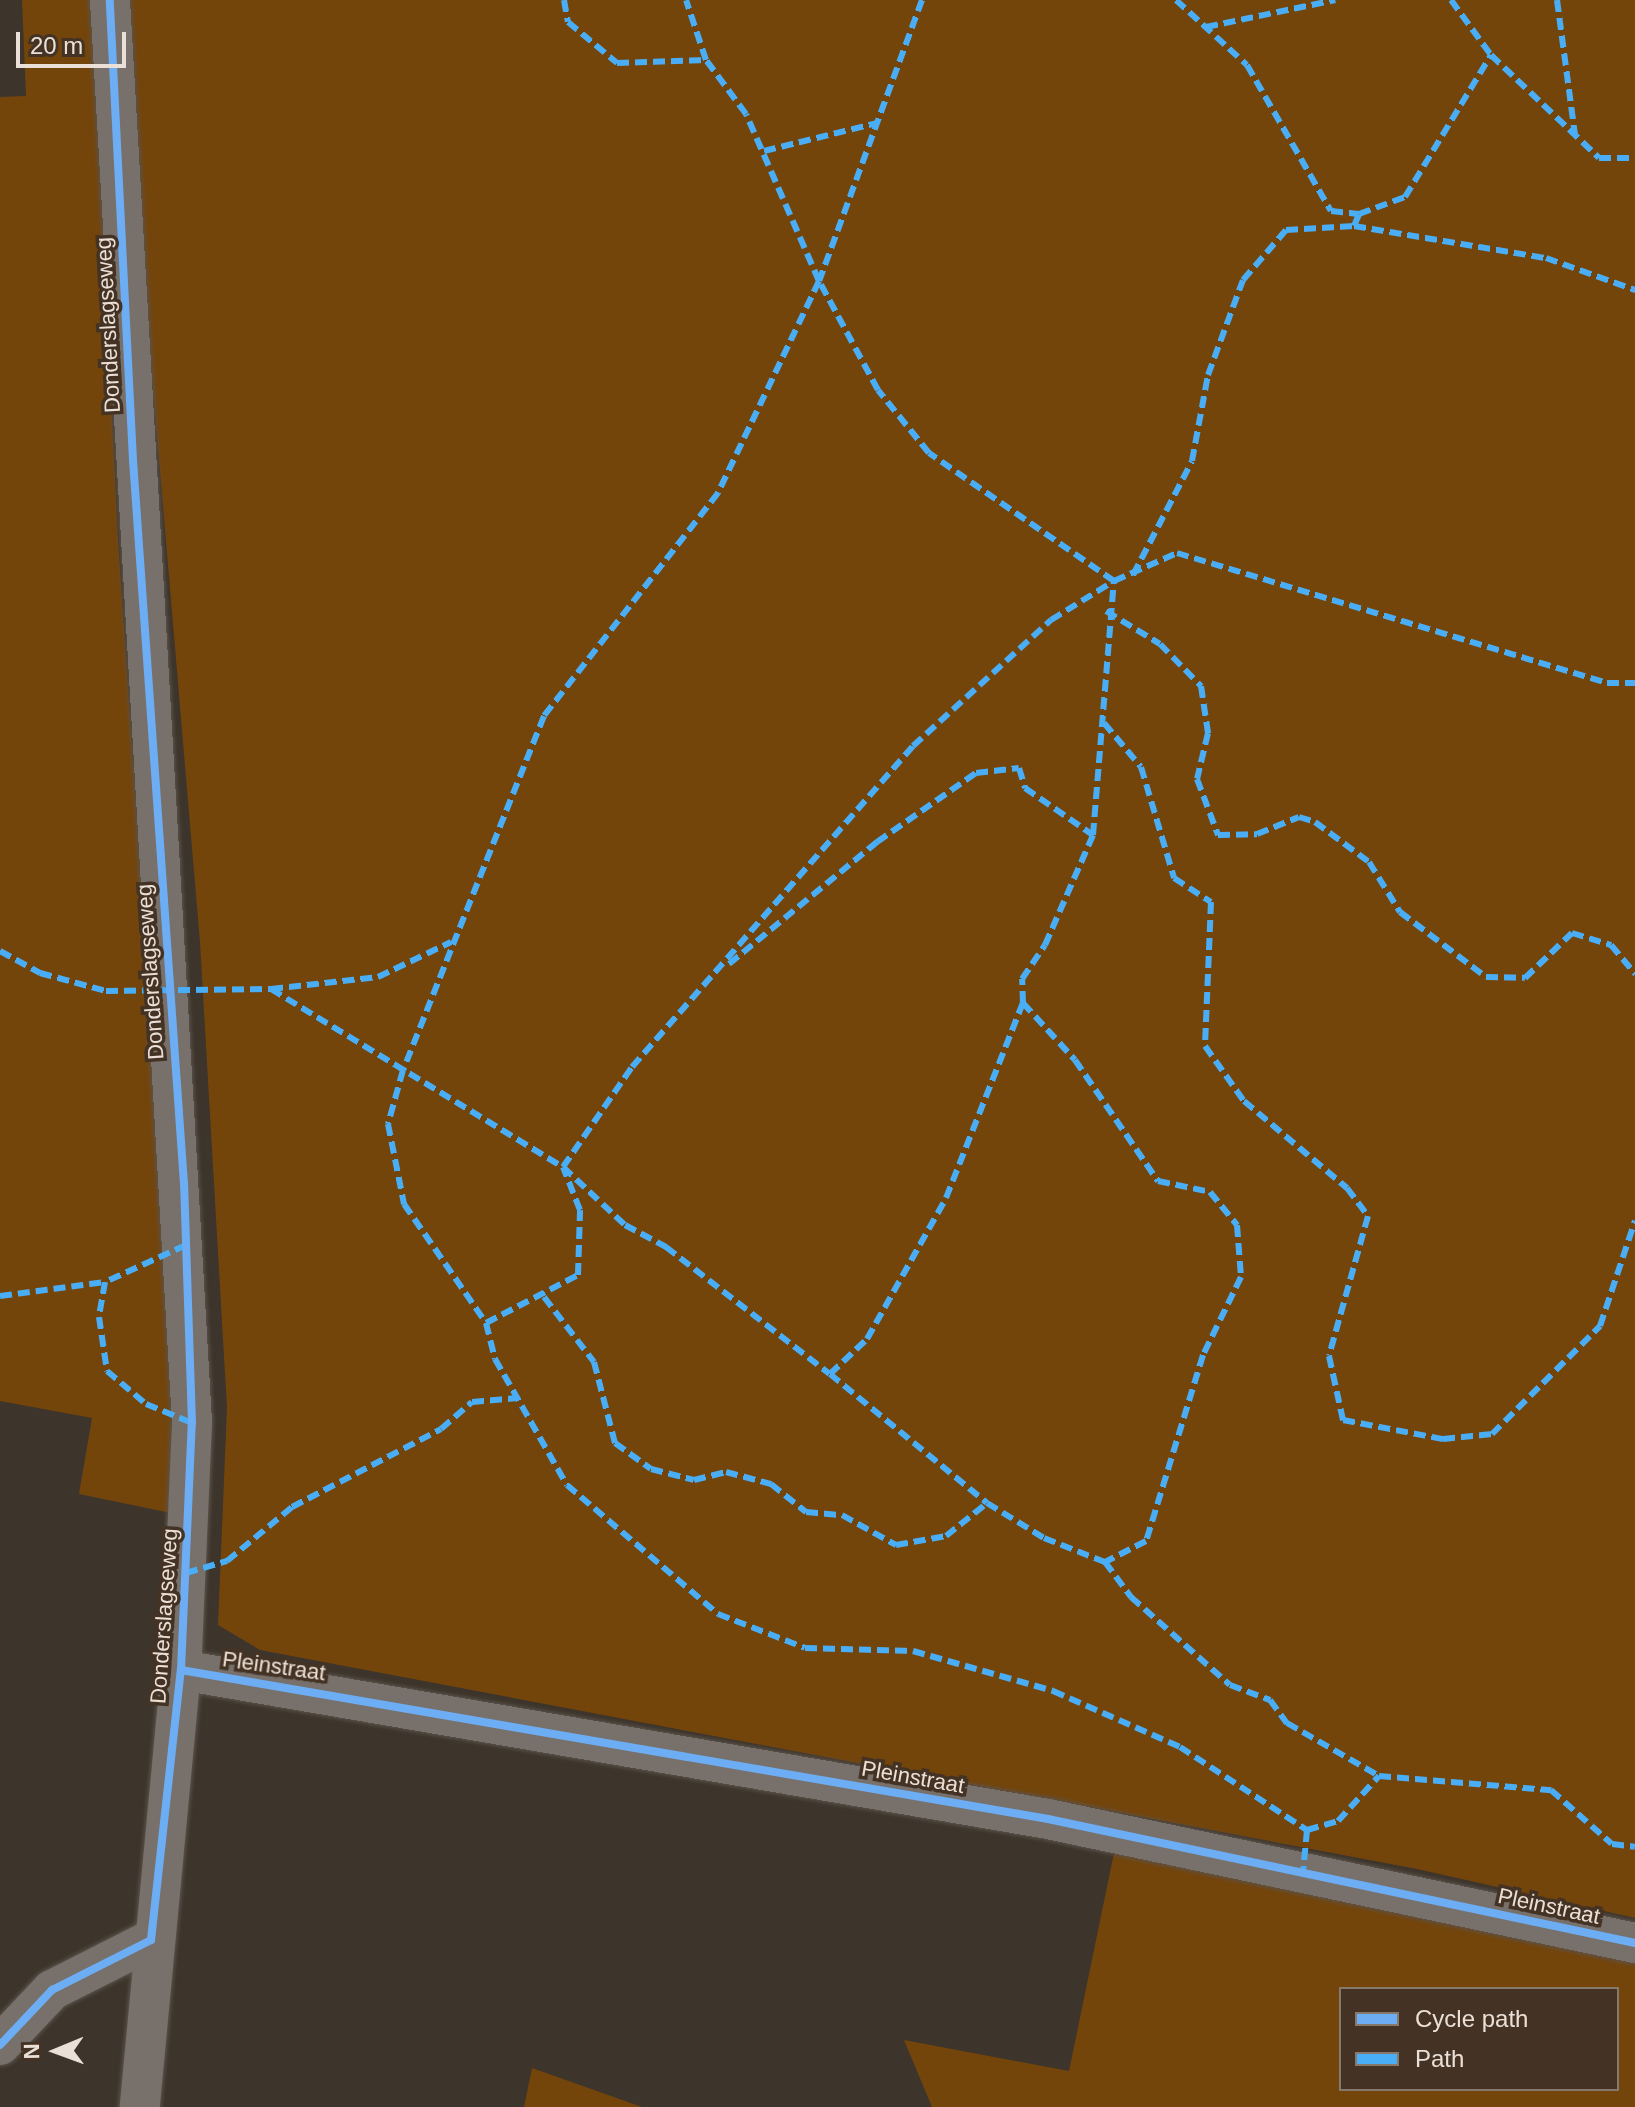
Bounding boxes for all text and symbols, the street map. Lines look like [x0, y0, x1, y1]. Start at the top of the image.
scale bar [20, 16, 130, 66]
text: 20 m [30, 32, 83, 59]
street label: Donderslagseweg [90, 236, 126, 414]
street label: Donderslagseweg [131, 883, 169, 1061]
street label: Donderslagseweg [145, 1527, 183, 1705]
street label: Pleinstraat [221, 1646, 327, 1686]
street label: Pleinstraat [860, 1755, 966, 1799]
street label: Pleinstraat [1495, 1882, 1603, 1930]
legend [1339, 1987, 1619, 2091]
text: Cycle path [1415, 2005, 1528, 2032]
north arrow [16, 2011, 96, 2091]
text: N [19, 2043, 44, 2060]
text: Path [1415, 2045, 1464, 2072]

